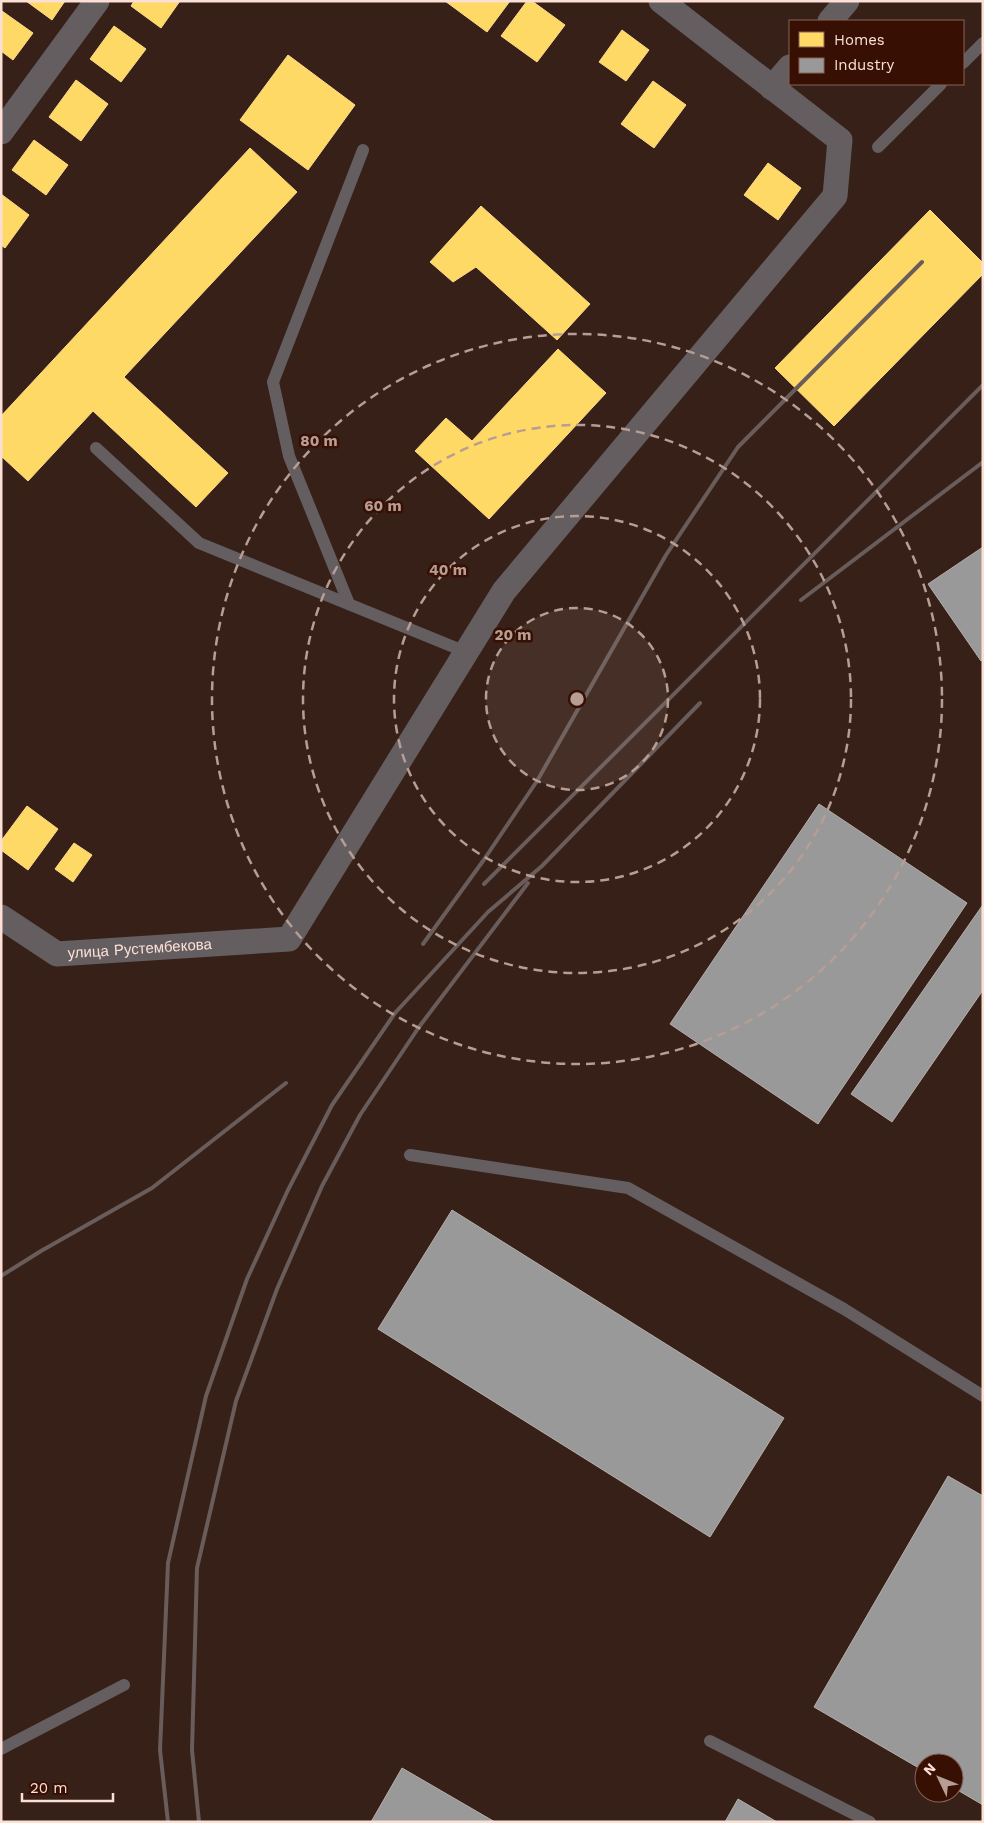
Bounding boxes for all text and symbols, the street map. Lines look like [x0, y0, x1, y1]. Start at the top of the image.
legend [789, 20, 964, 85]
text: Homes [834, 31, 885, 49]
text: Industry [834, 56, 895, 74]
text: 80 m [300, 432, 338, 450]
text: 60 m [364, 497, 402, 515]
text: 40 m [429, 561, 467, 579]
text: 20 m [494, 626, 532, 644]
centre of rings [568, 690, 586, 708]
street label: улица Рустембекова [67, 935, 213, 962]
north arrow [914, 1753, 964, 1803]
text: N [920, 1760, 939, 1778]
scale bar [22, 1770, 114, 1802]
text: 20 m [30, 1779, 68, 1797]

